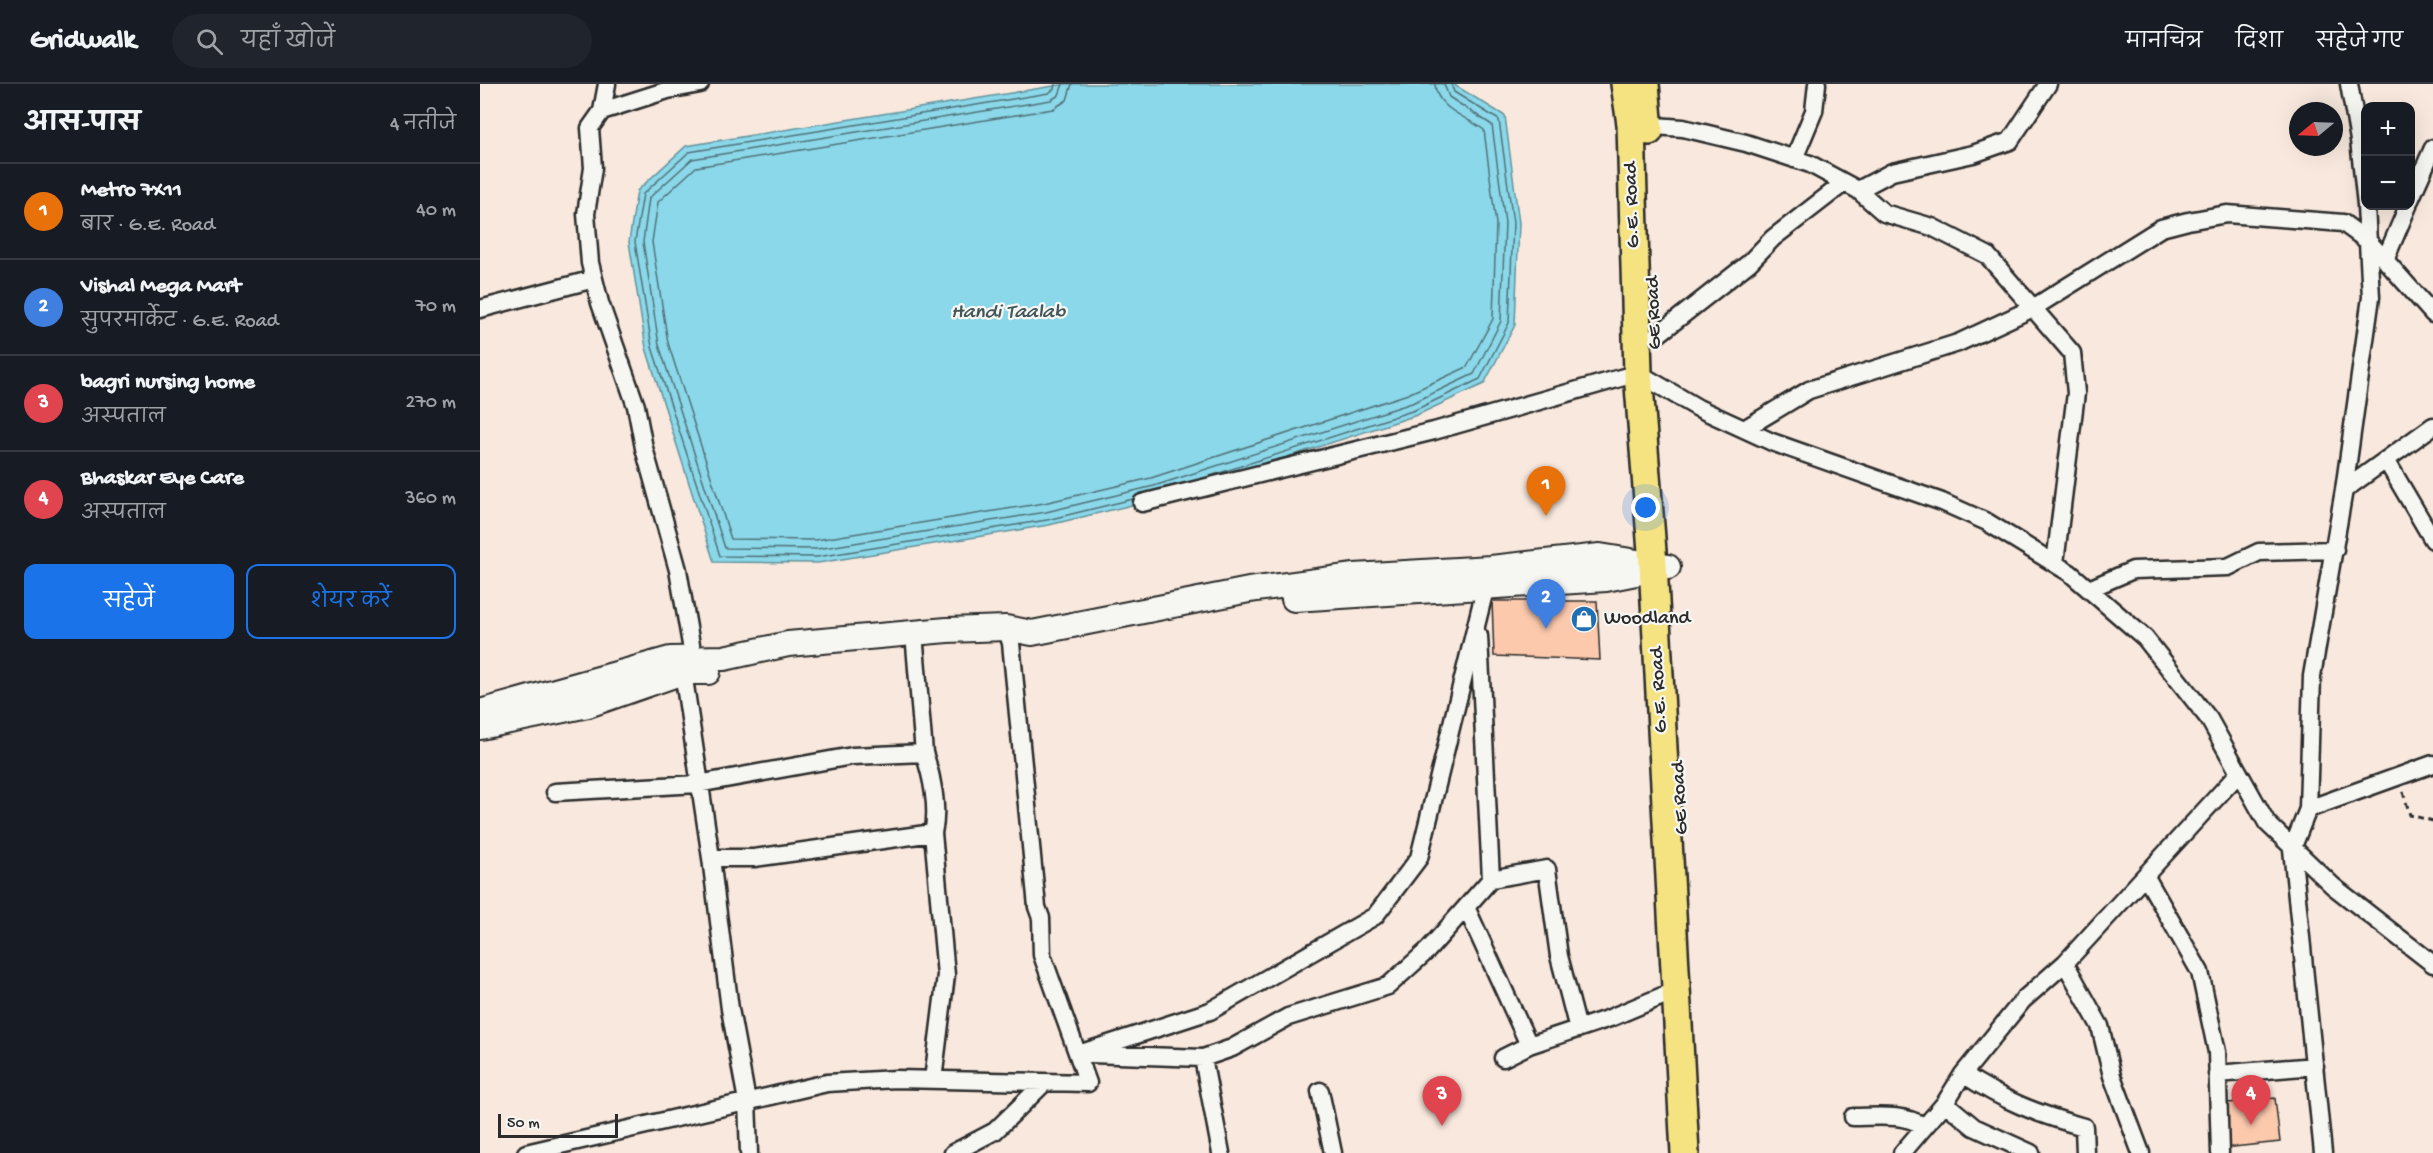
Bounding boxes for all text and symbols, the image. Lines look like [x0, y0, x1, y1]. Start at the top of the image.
search box [172, 14, 592, 68]
text: Gridwalk [30, 25, 136, 58]
icon: search [193, 25, 226, 58]
text: यहाँ खोजें [241, 30, 335, 56]
text: मानचित्र [2126, 31, 2203, 56]
text: दिशा [2236, 31, 2283, 56]
text: सहेजे गए [2316, 31, 2403, 56]
north arrow [2289, 102, 2343, 156]
map controls [2361, 102, 2415, 210]
button: + [2361, 102, 2415, 156]
text: आस-पास [24, 110, 141, 141]
text: 4 नतीजे [390, 114, 456, 137]
button: − [2361, 156, 2415, 210]
street label: G.E. Road [1620, 159, 1646, 248]
text: Metro 7X11 [81, 178, 182, 204]
text: 1 [39, 200, 48, 223]
text: 40 m [416, 200, 456, 223]
text: बार · G.E. Road [81, 215, 215, 238]
text: Vishal Mega Mart [81, 274, 241, 300]
street label: GE Road [1642, 274, 1668, 350]
text: 2 [39, 296, 48, 319]
text: 70 m [415, 296, 456, 319]
water label: Handi Taalab [951, 301, 1066, 326]
text: सुपरमार्केट · G.E. Road [81, 311, 279, 334]
text: bagri nursing home [81, 370, 255, 396]
text: 3 [38, 392, 49, 415]
text: 270 m [406, 392, 456, 415]
text: अस्पताल [81, 407, 166, 430]
text: Bhaskar Eye Care [81, 466, 244, 492]
pin: 1 [1526, 466, 1566, 516]
text: 4 [39, 488, 48, 511]
text: 360 m [405, 488, 456, 511]
your location [1631, 493, 1660, 522]
text: अस्पताल [81, 503, 166, 526]
button: सहेजें [24, 564, 234, 639]
button: शेयर करें [246, 564, 456, 639]
pin: 2 [1526, 580, 1566, 629]
shop icon: Woodland [1569, 604, 1599, 634]
place label: Woodland [1604, 608, 1692, 631]
street label: G.E. Road [1646, 644, 1674, 734]
street label: GE Road [1667, 758, 1694, 835]
pin: 3 [1422, 1076, 1462, 1126]
pin: 4 [2232, 1076, 2270, 1125]
scale bar [498, 1111, 618, 1138]
text: 50 m [507, 1115, 540, 1134]

